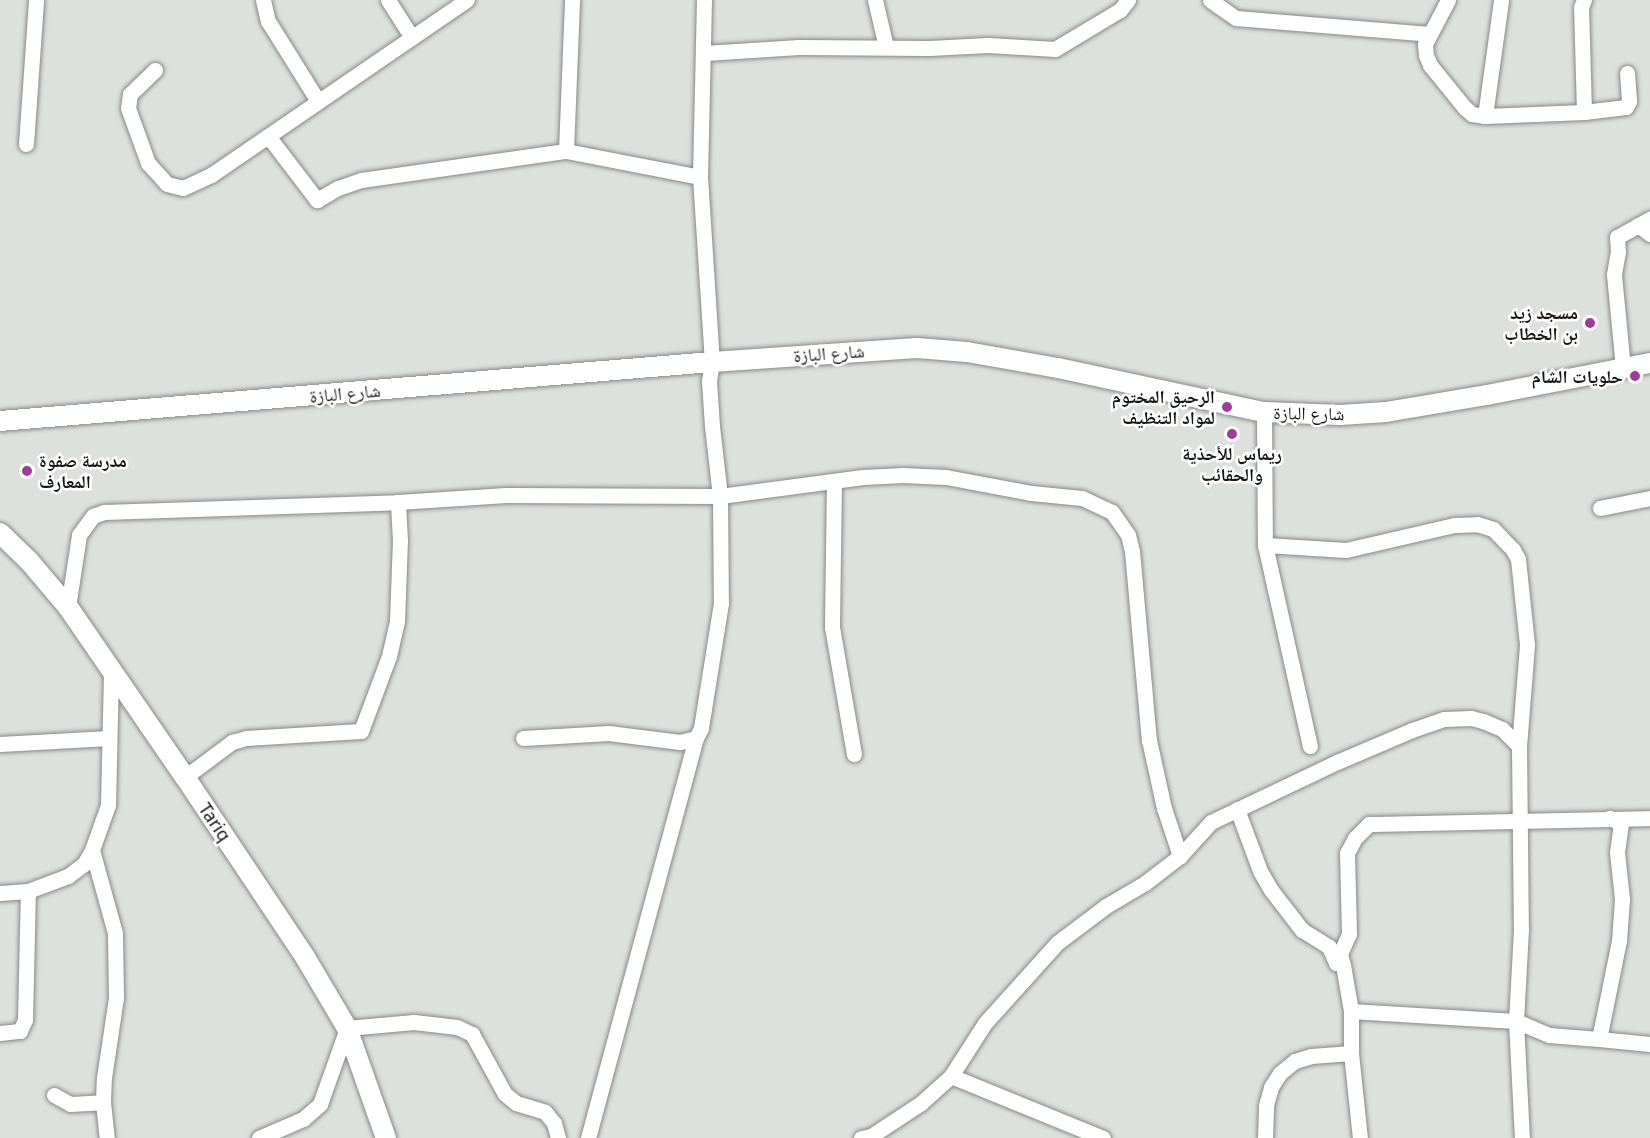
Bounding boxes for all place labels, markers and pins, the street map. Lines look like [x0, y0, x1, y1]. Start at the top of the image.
place label: مسجد زيد بن الخطاب [1504, 302, 1578, 344]
marker: مسجد زيد بن الخطاب [1583, 316, 1597, 330]
place label: حلويات الشام [1532, 365, 1623, 387]
marker: حلويات الشام [1628, 369, 1642, 383]
place label: الرحيق المختوم لمواد التنظيف [1112, 386, 1215, 428]
marker: الرحيق المختوم لمواد التنظيف [1220, 400, 1234, 414]
marker: ريماس للأحذية والحقائب [1225, 427, 1239, 441]
place label: ريماس للأحذية والحقائب [1182, 443, 1282, 486]
place label: مدرسة صفوة المعارف [39, 450, 127, 492]
marker: مدرسة صفوة المعارف [20, 464, 34, 478]

